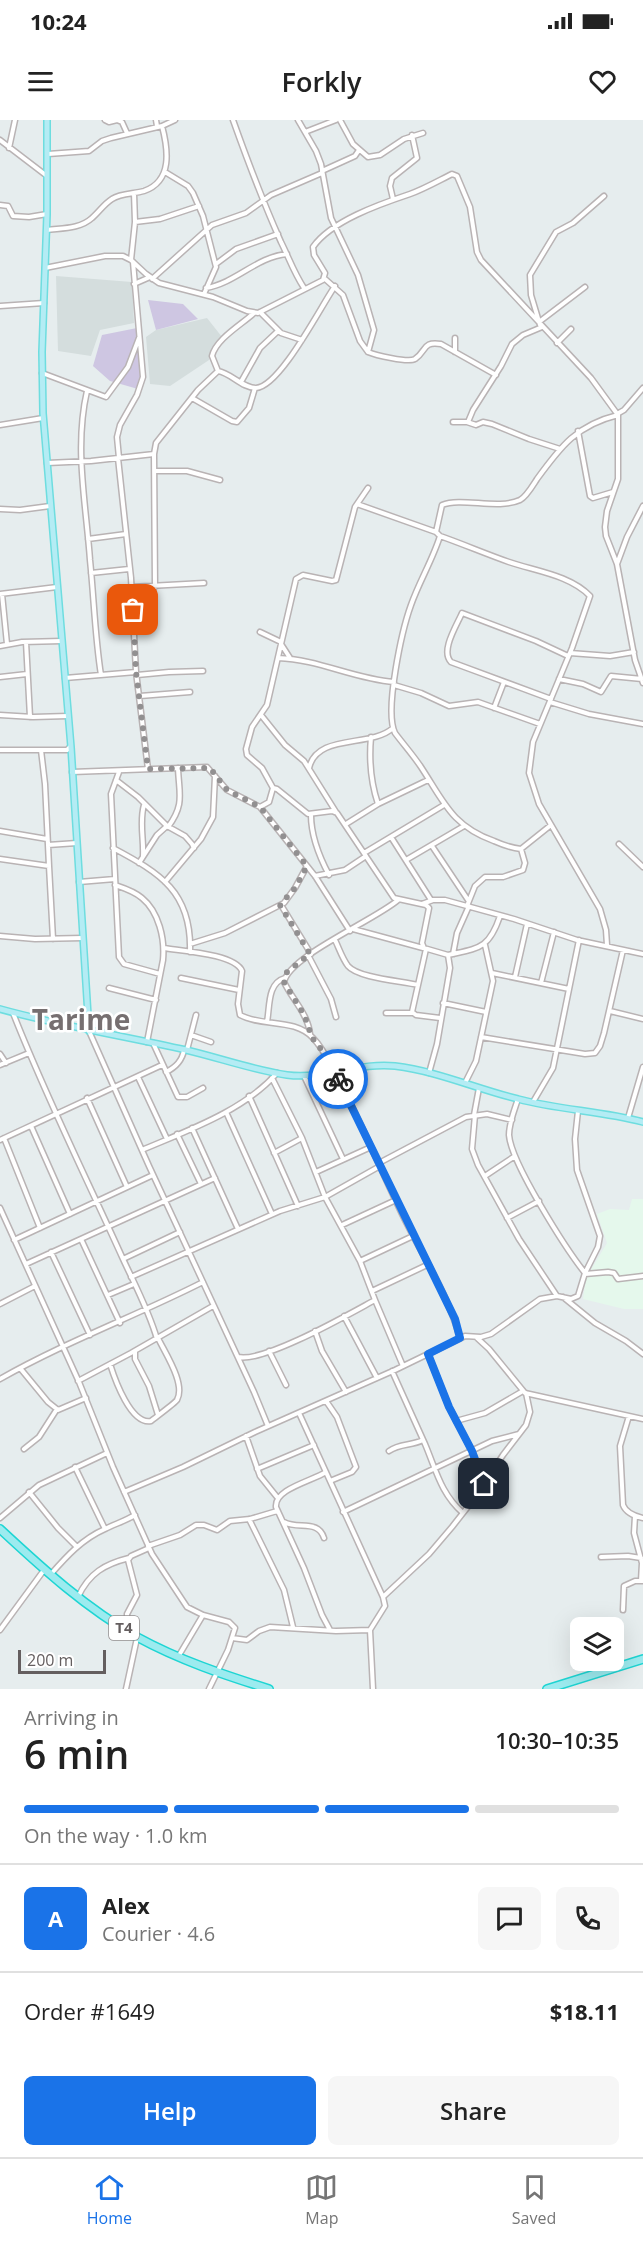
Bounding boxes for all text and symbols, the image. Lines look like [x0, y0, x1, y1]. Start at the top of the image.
text: 10:24 [30, 6, 87, 36]
text: Forkly [282, 63, 361, 100]
icon: menu [24, 65, 57, 98]
icon: heart [586, 65, 619, 98]
pin [107, 584, 158, 635]
icon: bag [116, 593, 149, 626]
district label: Tarime [32, 1000, 130, 1038]
courier [308, 1049, 368, 1109]
icon: bike [322, 1063, 355, 1096]
pin [458, 1458, 509, 1509]
icon: home [467, 1467, 500, 1500]
road number: T4 [109, 1616, 139, 1640]
map controls [570, 1617, 624, 1671]
button: layers [570, 1617, 624, 1671]
scale bar [18, 1647, 106, 1674]
text: 200 m [27, 1649, 73, 1671]
text: Arriving in [24, 1704, 119, 1731]
text: 10:30–10:35 [495, 1725, 619, 1755]
text: 6 min [24, 1727, 129, 1780]
text: On the way · 1.0 km [24, 1822, 207, 1849]
button: chat [478, 1887, 541, 1950]
button: phone [556, 1887, 619, 1950]
text: Alex [102, 1890, 150, 1920]
text: A [48, 1903, 63, 1933]
text: Courier · 4.6 [102, 1920, 215, 1947]
text: Order #1649 [24, 1996, 155, 2026]
text: $18.11 [550, 1996, 619, 2026]
button: Help [24, 2076, 316, 2145]
button: Share [328, 2076, 619, 2145]
tab: Home [87, 2171, 132, 2229]
tab: Map [305, 2171, 338, 2229]
tab: Saved [512, 2171, 556, 2229]

